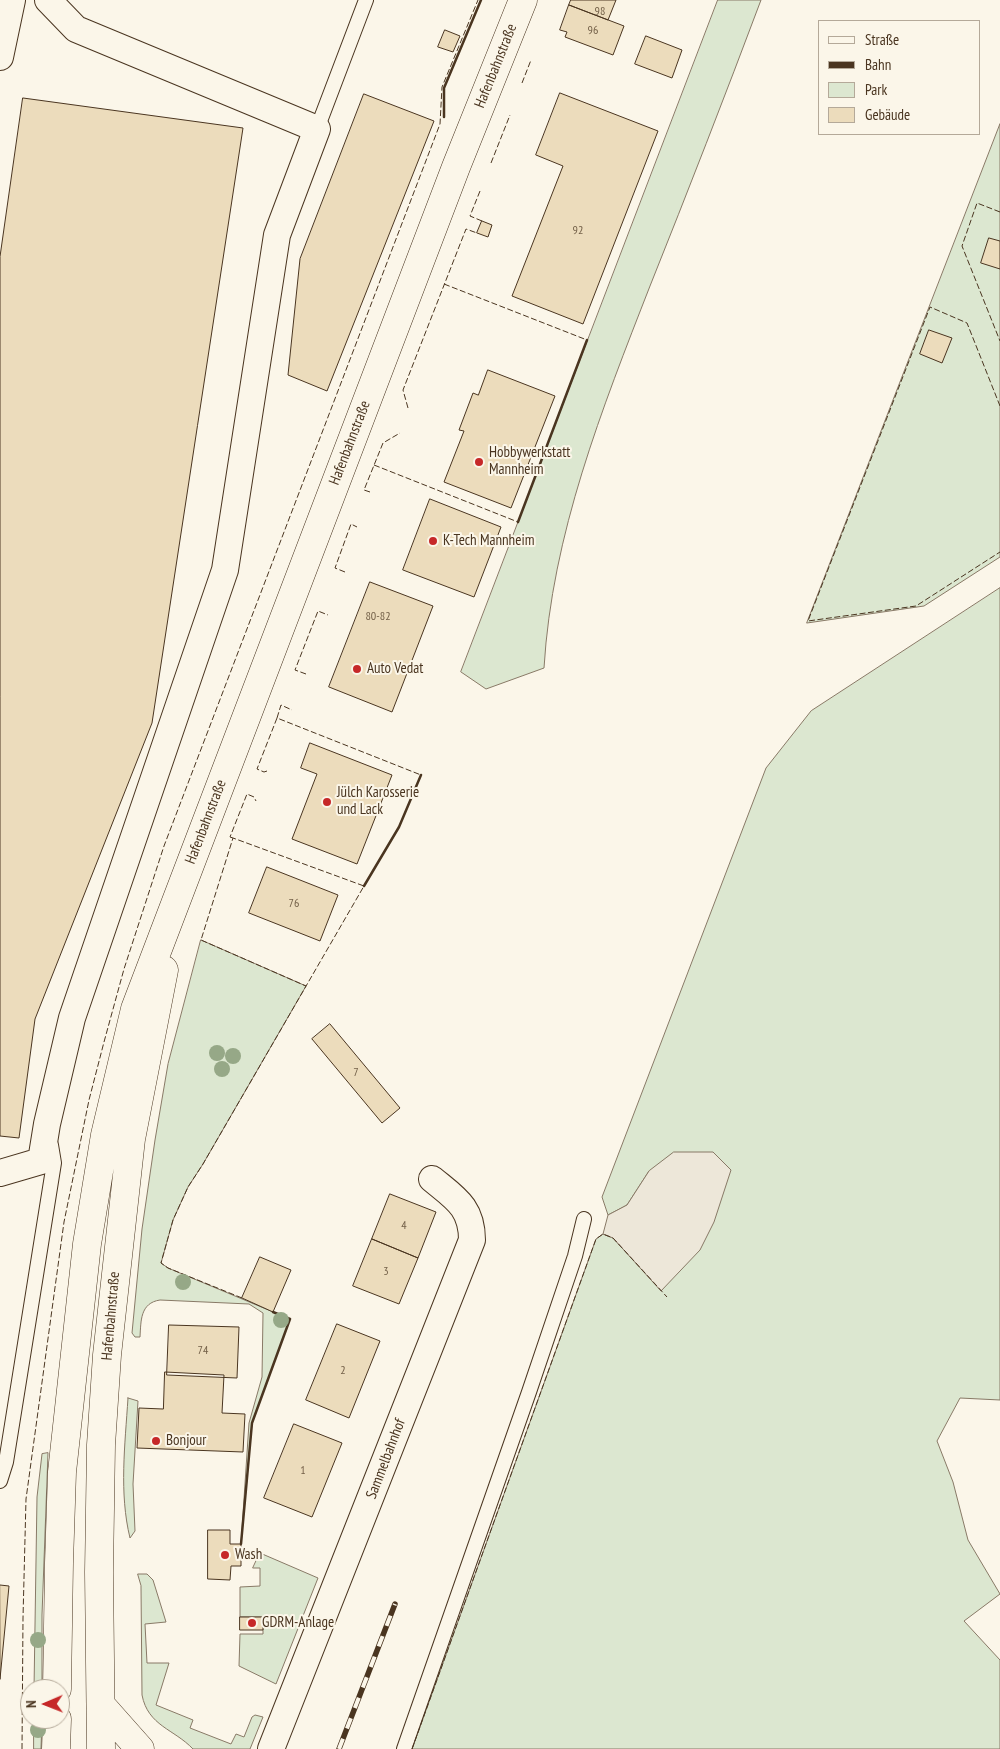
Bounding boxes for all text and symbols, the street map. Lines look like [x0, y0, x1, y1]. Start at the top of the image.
house number: 98 [595, 5, 605, 19]
legend [818, 20, 980, 135]
street label: Hafenbahnstraße [471, 21, 521, 111]
house number: 96 [588, 24, 598, 38]
text: Straße [865, 30, 899, 49]
text: Bahn [865, 55, 891, 74]
text: Park [865, 80, 887, 99]
text: Gebäude [865, 105, 910, 124]
house number: 92 [573, 224, 583, 238]
street label: Hafenbahnstraße [326, 398, 374, 488]
place label: Hobbywerkstatt Mannheim [489, 444, 570, 479]
marker: Hobbywerkstatt Mannheim [473, 456, 485, 468]
place label: K-Tech Mannheim [443, 532, 534, 550]
marker: K-Tech Mannheim [427, 535, 439, 547]
house number: 80-82 [365, 610, 391, 624]
place label: Auto Vedat [367, 660, 423, 678]
marker: Auto Vedat [351, 663, 363, 675]
street label: Hafenbahnstraße [182, 777, 230, 867]
place label: Jülch Karosserie und Lack [337, 784, 419, 819]
marker: Jülch Karosserie und Lack [321, 796, 333, 808]
house number: 76 [289, 897, 299, 911]
house number: 7 [353, 1066, 359, 1080]
house number: 4 [401, 1219, 407, 1233]
house number: 3 [383, 1265, 389, 1279]
street label: Hafenbahnstraße [98, 1271, 124, 1361]
house number: 74 [198, 1344, 208, 1358]
house number: 2 [340, 1364, 346, 1378]
street label: Sammelbahnhof [363, 1417, 409, 1501]
place label: Bonjour [166, 1432, 206, 1450]
marker: Bonjour [150, 1435, 162, 1447]
house number: 1 [300, 1464, 306, 1478]
place label: Wash [235, 1546, 262, 1564]
marker: Wash [219, 1549, 231, 1561]
place label: GDRM-Anlage [262, 1614, 334, 1632]
marker: GDRM-Anlage [246, 1617, 258, 1629]
north arrow [20, 1679, 70, 1729]
text: N [22, 1700, 40, 1708]

